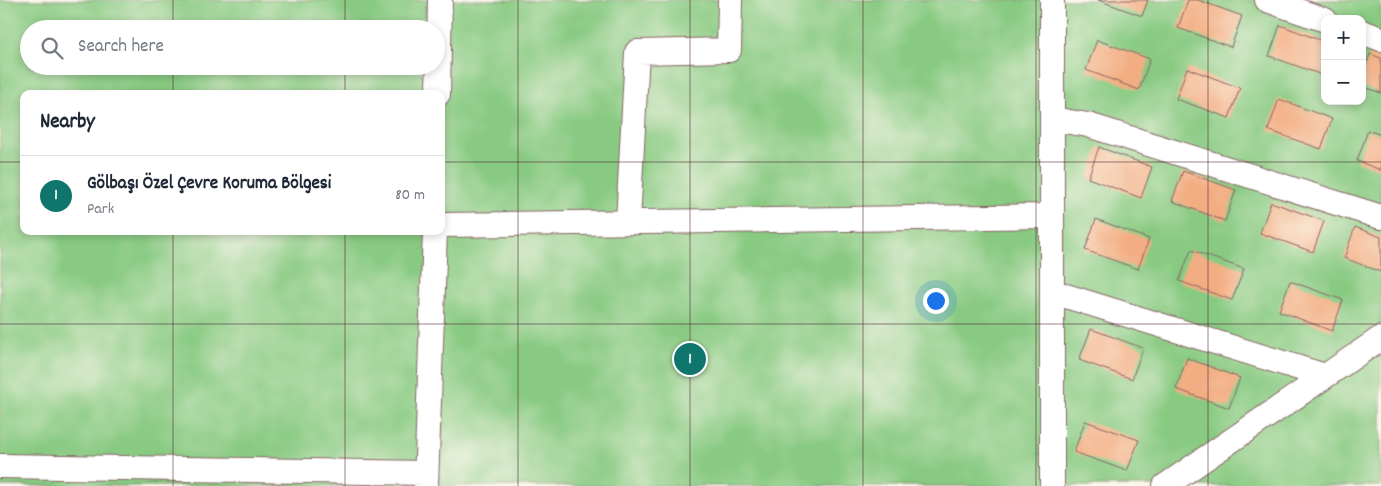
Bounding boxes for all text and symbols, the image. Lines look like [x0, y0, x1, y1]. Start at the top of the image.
map controls [1321, 15, 1366, 105]
button: + [1321, 15, 1366, 60]
search box [20, 20, 445, 75]
icon: search [38, 34, 66, 62]
text: Search here [78, 34, 164, 61]
button: − [1321, 60, 1366, 105]
text: Nearby [40, 108, 95, 138]
text: Gölbaşı Özel Çevre Koruma Bölgesi [87, 171, 331, 198]
text: 1 [54, 184, 58, 207]
text: 80 m [395, 184, 425, 207]
text: Park [87, 198, 114, 221]
your location [923, 288, 949, 314]
pin: 1 [674, 340, 706, 378]

